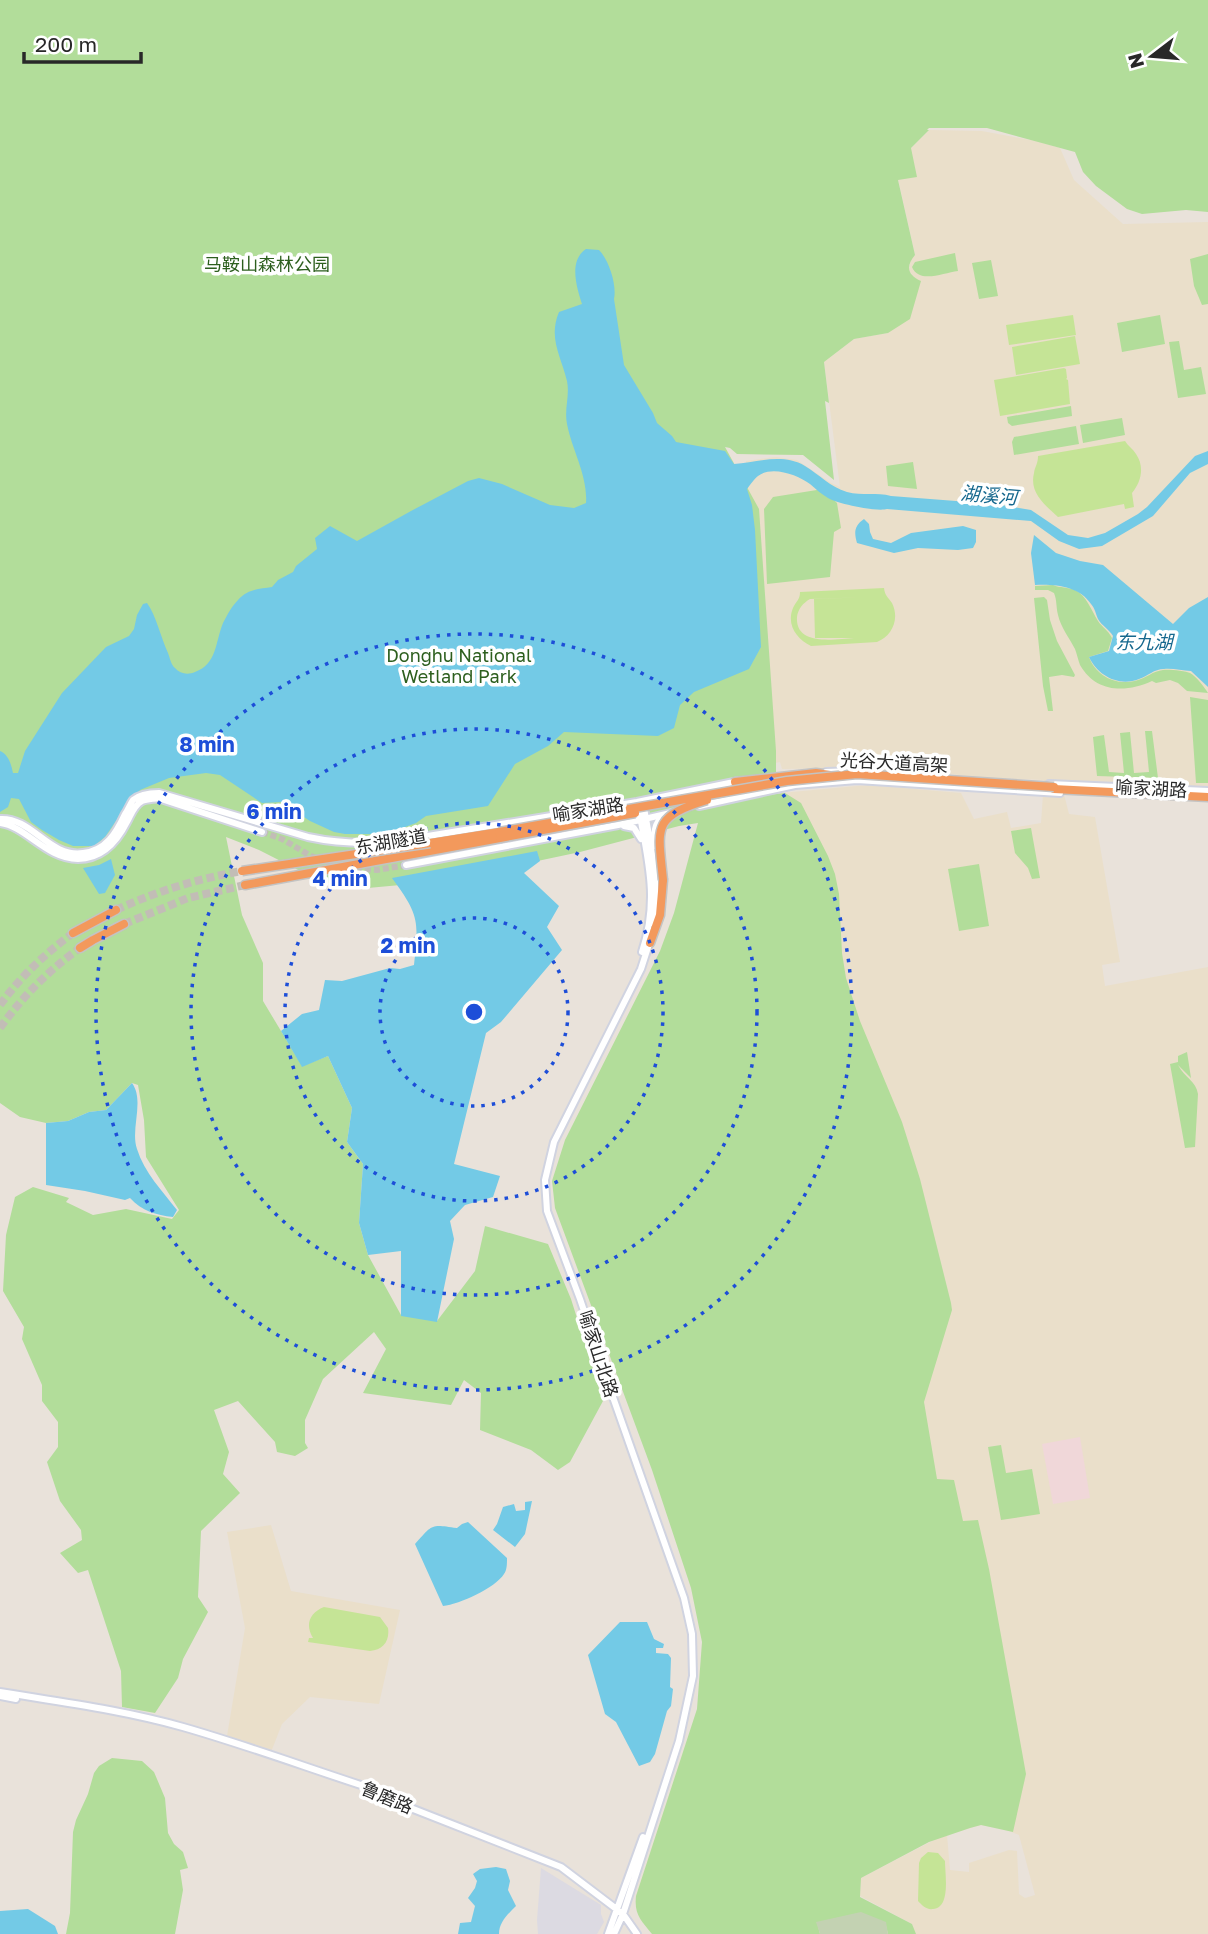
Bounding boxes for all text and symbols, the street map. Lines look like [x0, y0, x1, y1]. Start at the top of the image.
scale bar [24, 21, 142, 65]
north arrow [1117, 21, 1187, 91]
text: 200 m [35, 31, 97, 57]
text: N [1122, 51, 1148, 71]
park label: 马鞍山森林公园 [204, 253, 330, 275]
water label: 湖溪河 [960, 481, 1022, 509]
water label: 东九湖 [1115, 630, 1175, 653]
park label: Donghu National Wetland Park [386, 644, 532, 687]
text: 8 min [179, 731, 235, 757]
street label: 光谷大道高架 [840, 748, 949, 776]
street label: 喻家湖路 [1115, 775, 1188, 801]
street label: 喻家湖路 [551, 793, 625, 826]
text: 6 min [246, 798, 302, 824]
street label: 东湖隧道 [353, 824, 428, 858]
text: 4 min [312, 865, 368, 891]
text: 2 min [381, 932, 435, 958]
centre of rings [462, 1000, 486, 1024]
street label: 喻家山北路 [575, 1307, 623, 1400]
street label: 鲁磨路 [358, 1776, 417, 1818]

